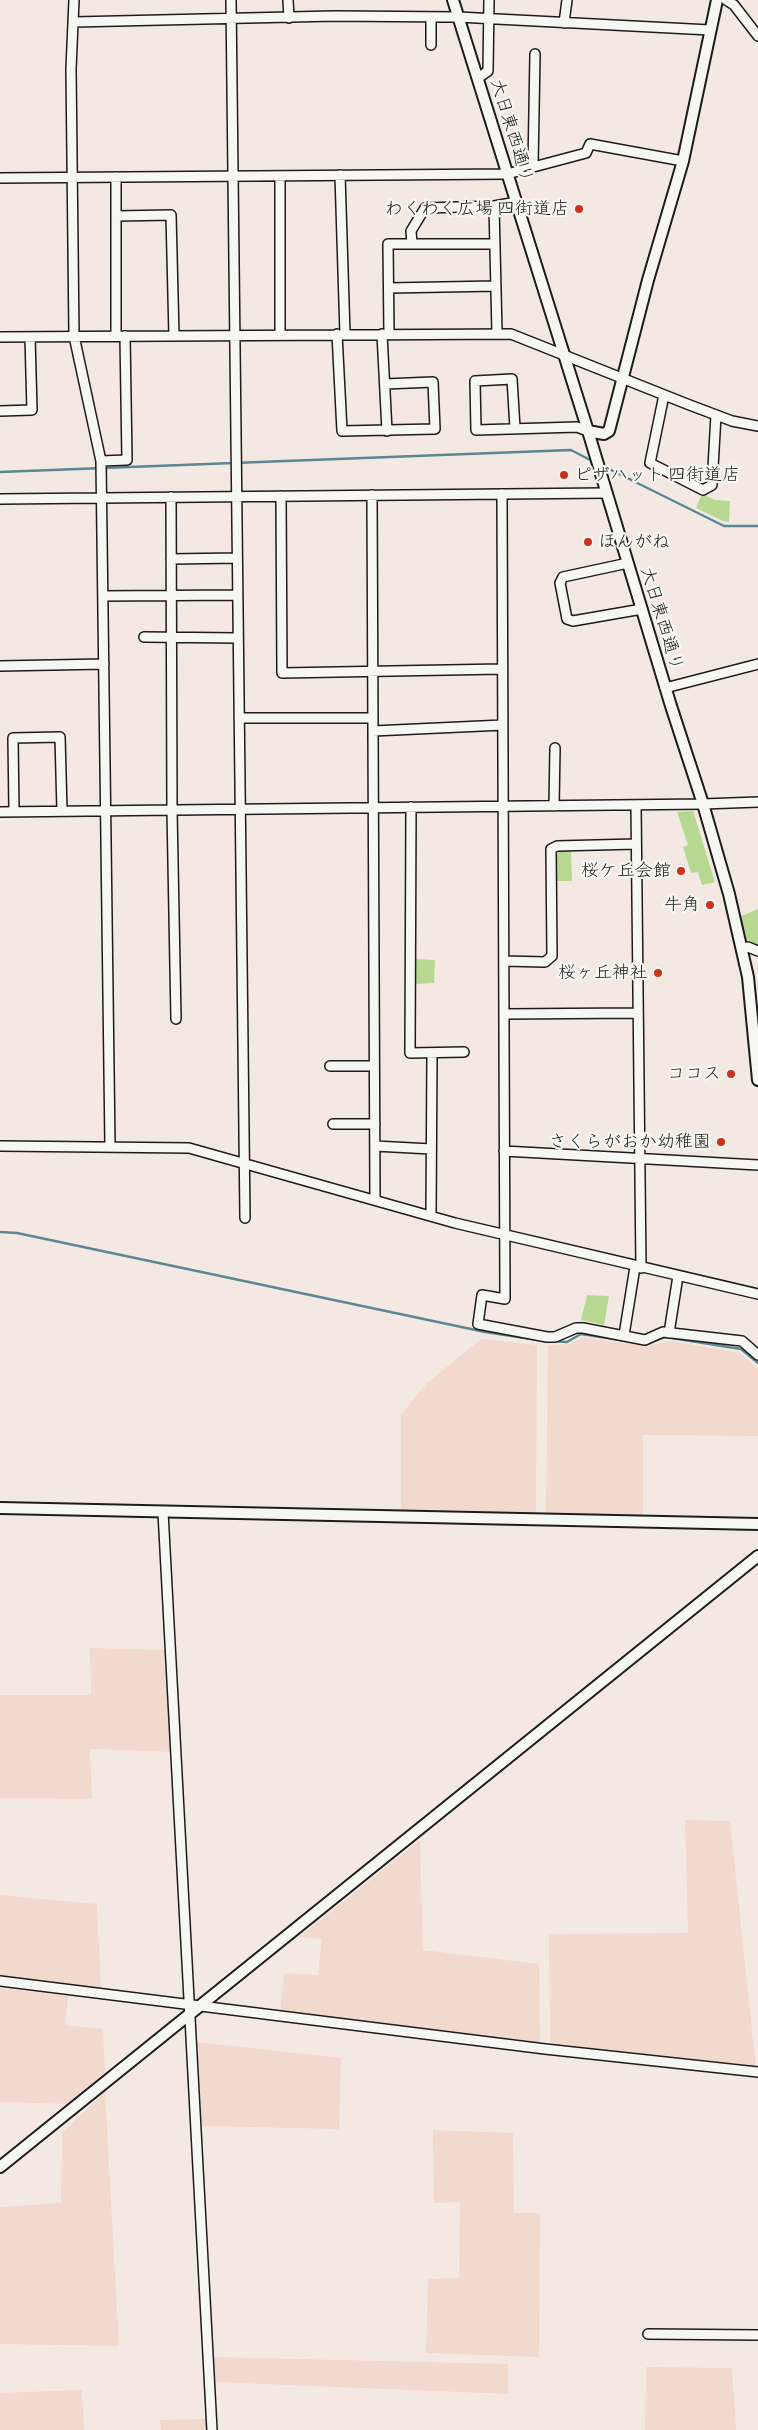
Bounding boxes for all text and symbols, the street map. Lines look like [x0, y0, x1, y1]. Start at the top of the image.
street label: 大日東西通り [485, 76, 537, 186]
place label: わくわく広場 四街道店 [385, 198, 569, 220]
marker: わくわく広場 四街道店 [573, 203, 585, 215]
place label: ピザハット 四街道店 [574, 464, 740, 486]
marker: ピザハット 四街道店 [558, 469, 570, 481]
place label: ほんがね [598, 531, 670, 553]
marker: ほんがね [582, 536, 594, 548]
street label: 大日東西通り [635, 564, 687, 674]
place label: 桜ケ丘会館 [581, 860, 671, 882]
marker: 桜ケ丘会館 [675, 865, 687, 877]
place label: 牛角 [664, 894, 700, 916]
marker: 牛角 [704, 899, 716, 911]
place label: 桜ヶ丘神社 [558, 962, 648, 984]
marker: 桜ヶ丘神社 [652, 967, 664, 979]
place label: ココス [667, 1063, 721, 1085]
marker: ココス [725, 1068, 737, 1080]
place label: さくらがおか幼稚園 [549, 1131, 711, 1153]
marker: さくらがおか幼稚園 [715, 1136, 727, 1148]

